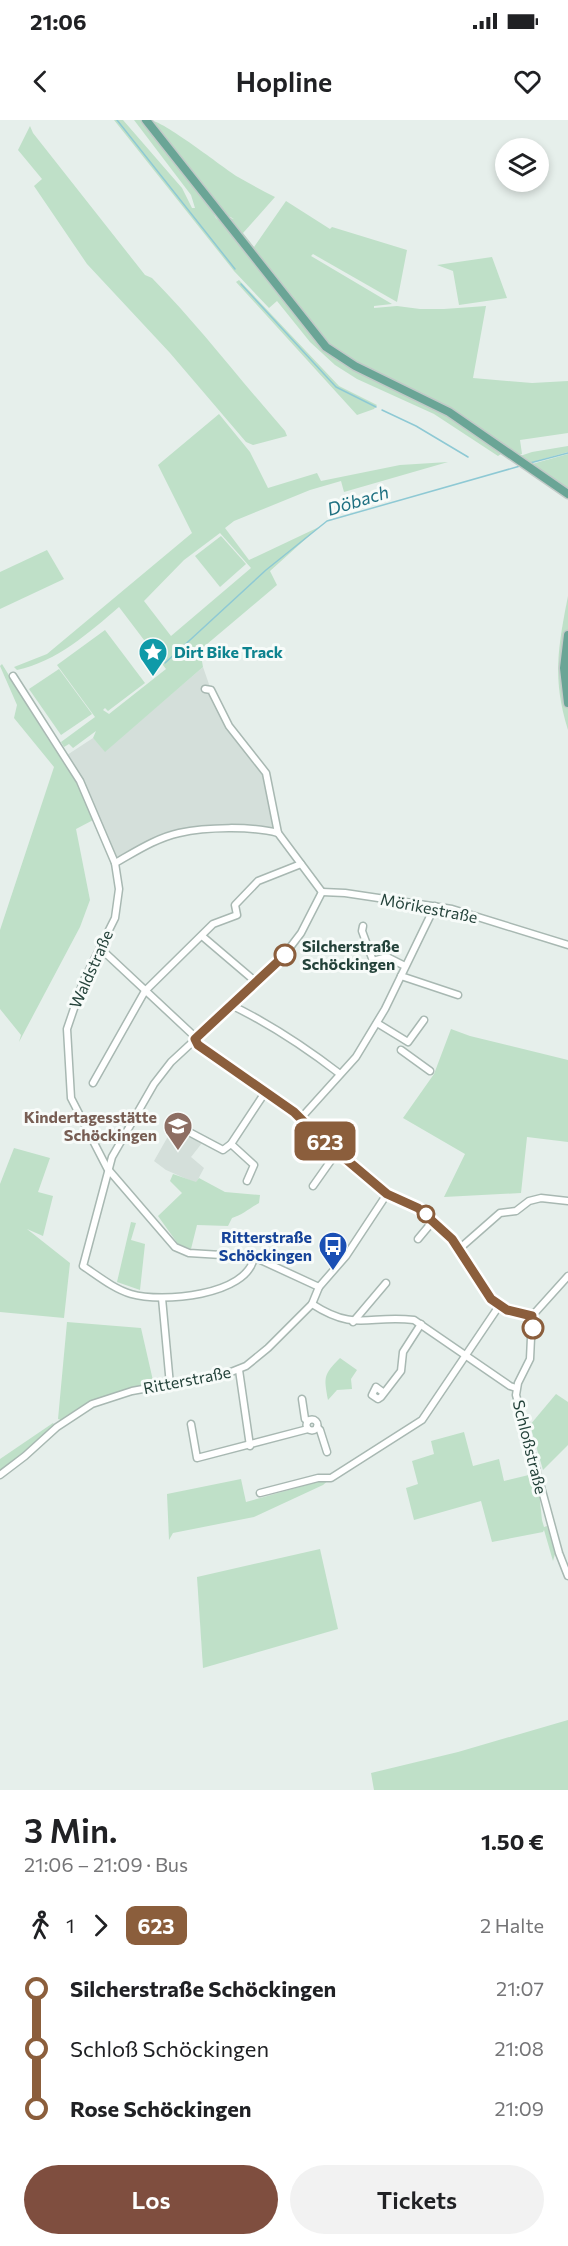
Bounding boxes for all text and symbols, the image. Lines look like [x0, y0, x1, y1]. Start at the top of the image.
text: 21:06 [30, 8, 87, 35]
icon: back [24, 65, 57, 98]
text: Hopline [236, 65, 332, 98]
icon: heart [511, 65, 544, 98]
map controls [495, 138, 549, 192]
button: layers [495, 138, 549, 192]
water label: Döbach [324, 480, 391, 520]
place icon: Dirt Bike Track [137, 636, 169, 678]
place label: Dirt Bike Track [174, 642, 284, 661]
street label: Mörikestraße [379, 889, 479, 926]
street label: Waldstraße [65, 927, 116, 1011]
place label: Silcherstraße Schöckingen [302, 936, 399, 973]
marker: Silcherstraße Schöckingen [274, 944, 296, 966]
place label: Kindertagesstätte Schöckingen [24, 1107, 157, 1144]
school or university icon: Kindertagesstätte Schöckingen [162, 1110, 194, 1152]
line badge: 623 [290, 1122, 360, 1160]
text: 623 [306, 1129, 344, 1154]
unlabelled marker [417, 1205, 435, 1223]
place label: Ritterstraße Schöckingen [219, 1227, 312, 1264]
bus stop icon: Ritterstraße Schöckingen [317, 1230, 349, 1272]
unlabelled marker [522, 1317, 544, 1339]
street label: Ritterstraße [141, 1362, 232, 1397]
street label: Schloßstraße [510, 1398, 551, 1496]
text: 3 Min. [24, 1809, 118, 1850]
text: 1.50 € [481, 1828, 544, 1855]
text: 21:06 – 21:09 · Bus [24, 1852, 188, 1876]
icon: walk [24, 1909, 57, 1942]
icon: forward [84, 1909, 117, 1942]
text: 1 [66, 1913, 75, 1937]
text: 623 [138, 1913, 175, 1938]
text: 2 Halte [480, 1913, 544, 1937]
text: Silcherstraße Schöckingen [70, 1975, 336, 2002]
text: 21:07 [496, 1976, 544, 2000]
text: Schloß Schöckingen [70, 2035, 269, 2062]
text: 21:08 [494, 2036, 544, 2060]
text: Rose Schöckingen [70, 2095, 251, 2122]
text: 21:09 [494, 2096, 544, 2120]
button: Los [24, 2165, 278, 2234]
button: Tickets [290, 2165, 544, 2234]

